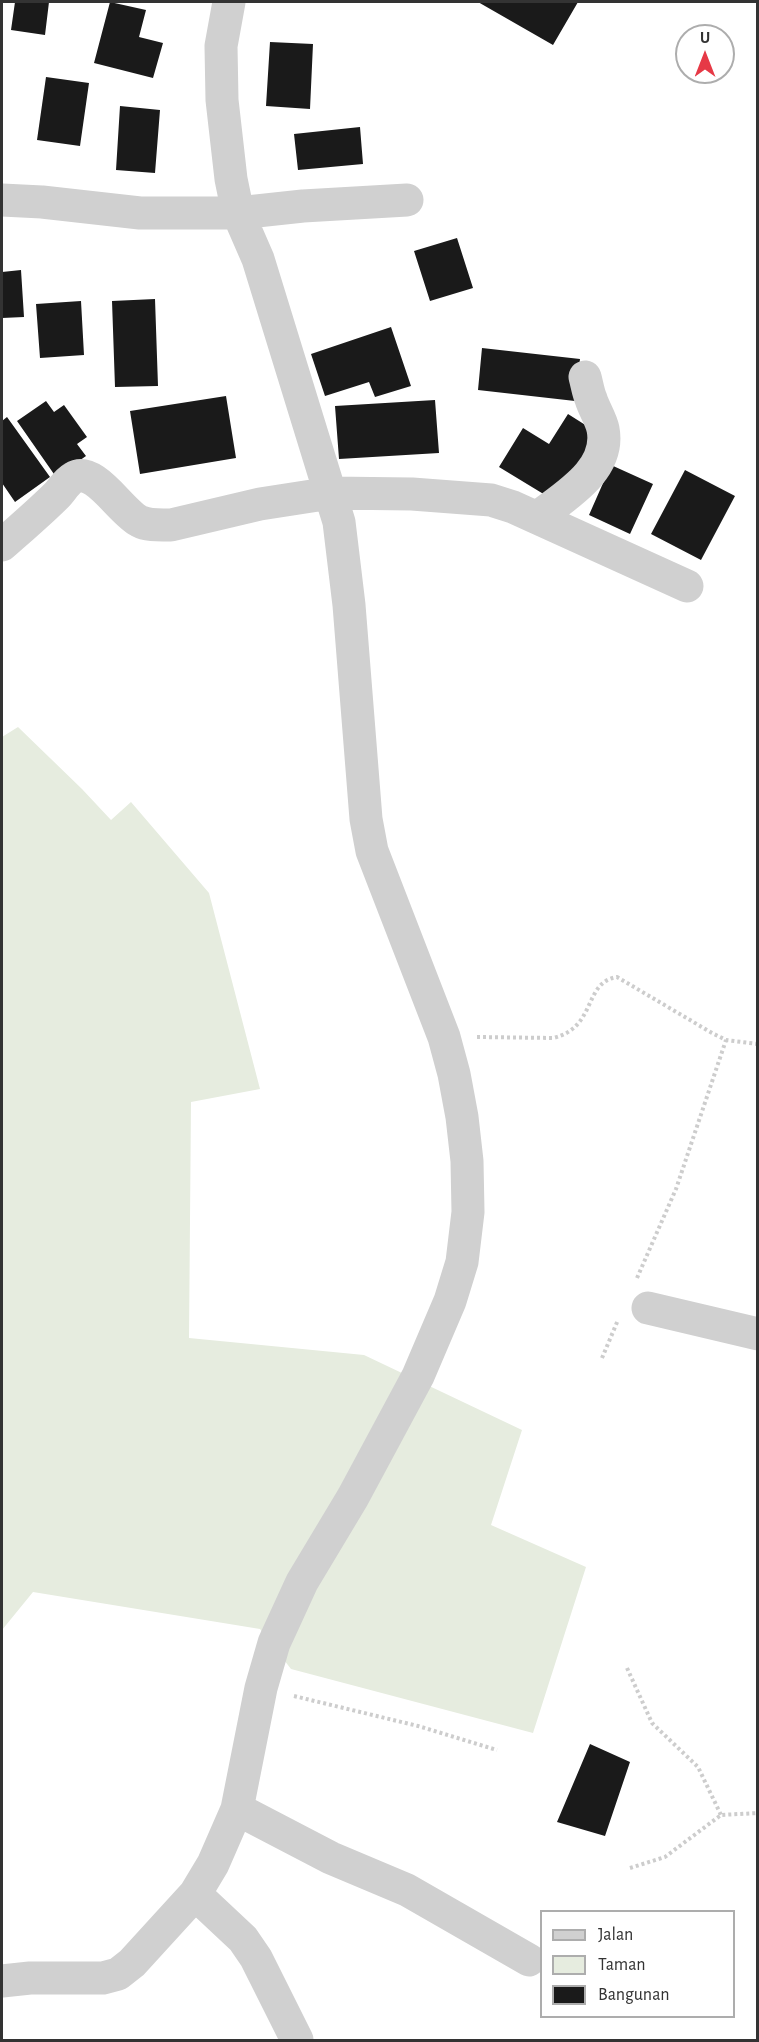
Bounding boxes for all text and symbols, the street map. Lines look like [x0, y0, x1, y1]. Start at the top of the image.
north arrow [675, 24, 735, 84]
text: U [700, 30, 710, 46]
legend [540, 1910, 735, 2018]
text: Jalan [598, 1926, 633, 1944]
text: Taman [598, 1956, 646, 1974]
text: Bangunan [598, 1986, 670, 2004]

